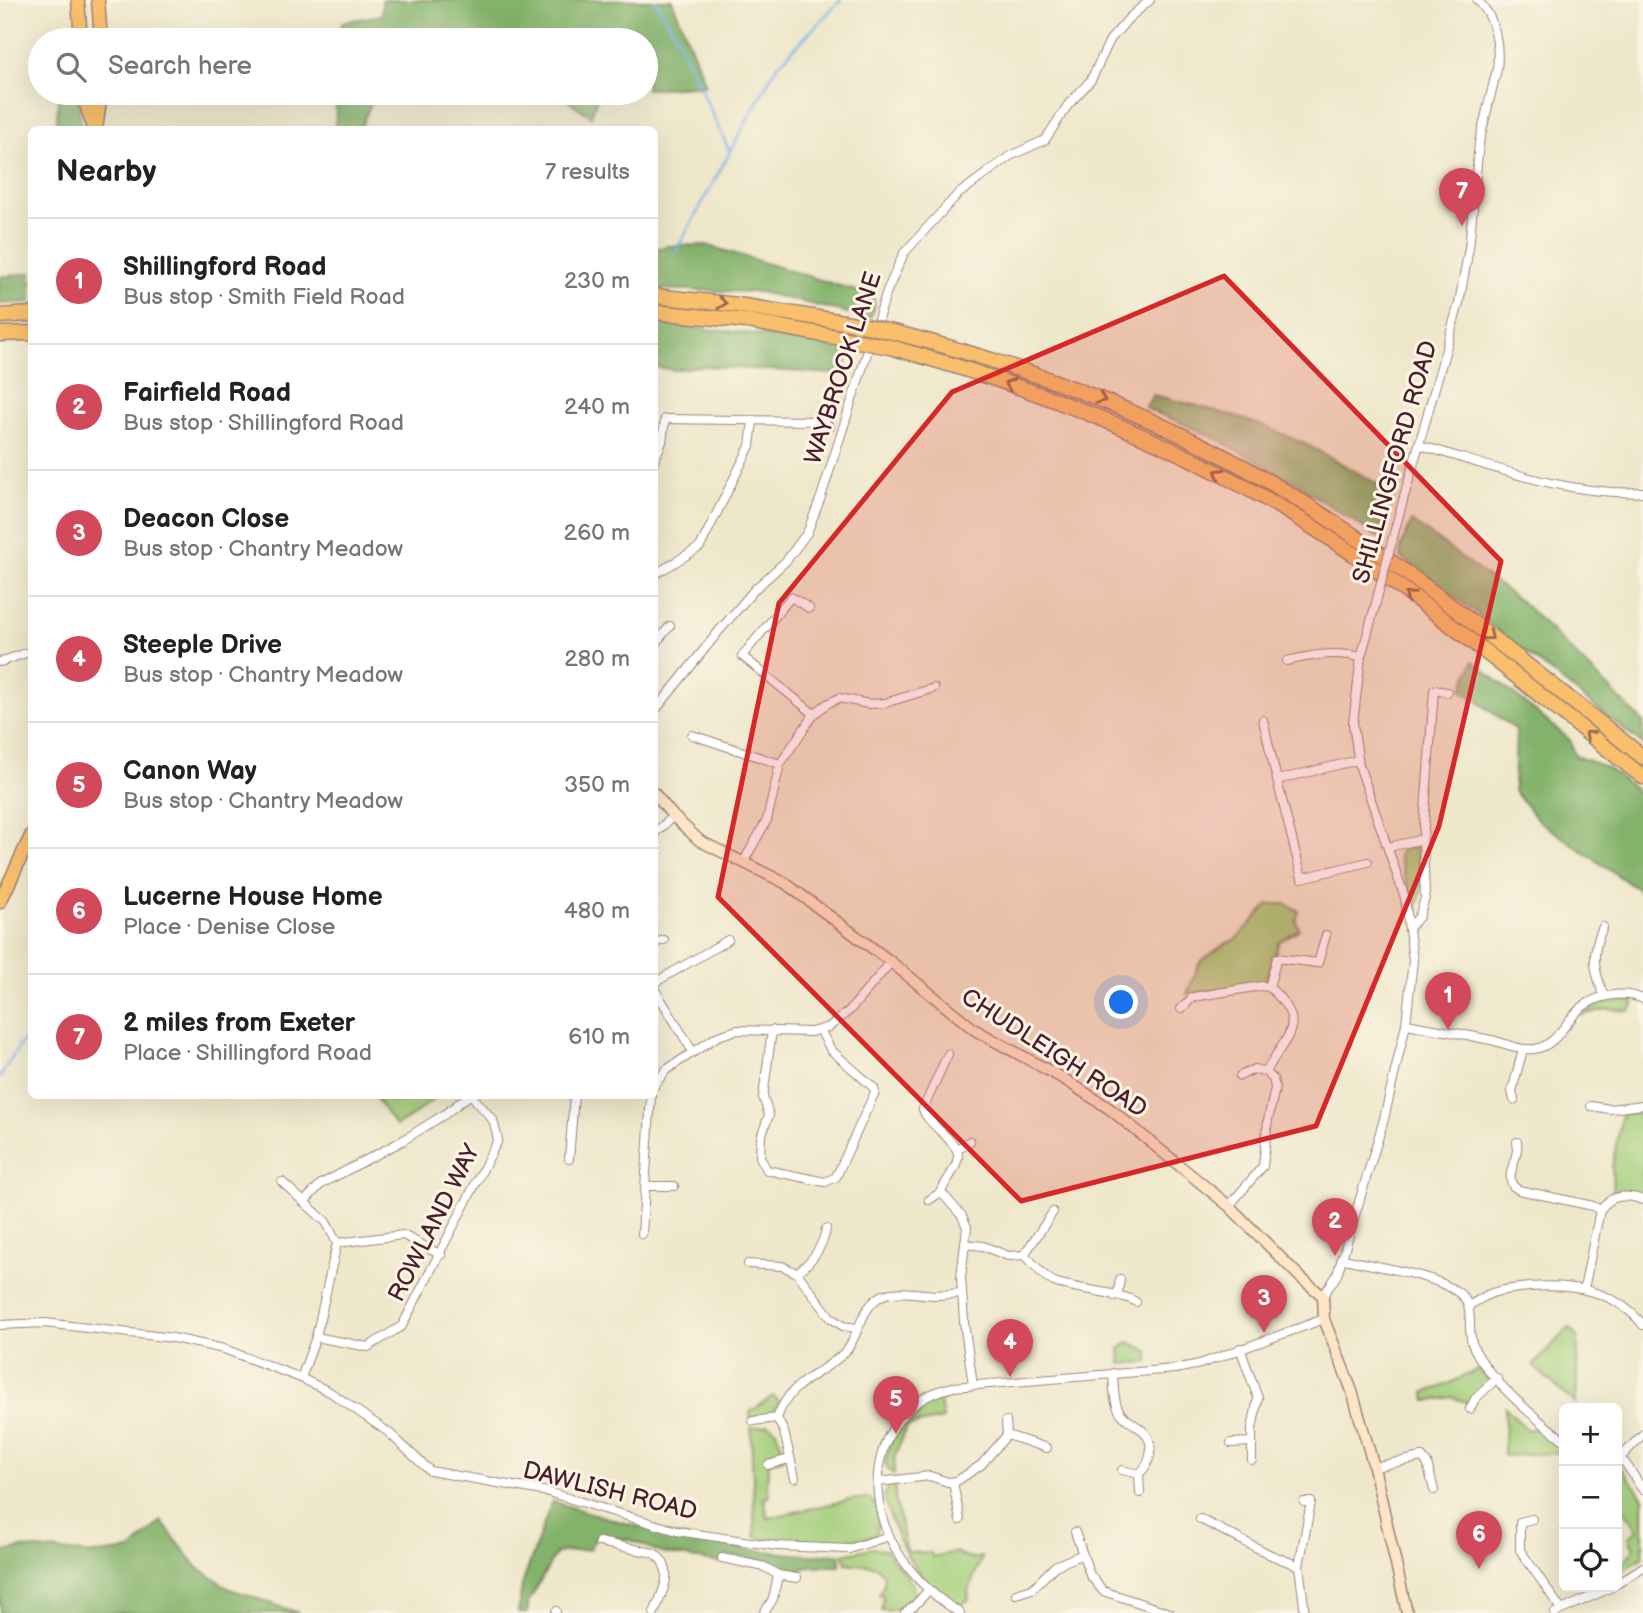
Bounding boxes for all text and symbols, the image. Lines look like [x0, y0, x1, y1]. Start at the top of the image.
search box [28, 28, 658, 105]
icon: search [52, 48, 90, 86]
text: Search here [108, 51, 252, 82]
text: Nearby [56, 154, 156, 190]
text: 7 results [545, 158, 630, 186]
pin: 7 [1439, 168, 1485, 226]
text: Shillingford Road [123, 252, 326, 283]
text: 1 [74, 267, 84, 295]
text: 230 m [564, 267, 630, 295]
street label: WAYBROOK LANE [798, 268, 888, 468]
text: Bus stop · Smith Field Road [123, 283, 405, 311]
one-way arrow [717, 295, 728, 310]
street label: SHILLINGFORD ROAD [1346, 337, 1444, 587]
text: Fairfield Road [123, 378, 291, 409]
one-way arrow [1004, 378, 1016, 392]
one-way arrow [1094, 391, 1107, 405]
text: 2 [72, 393, 86, 421]
text: 240 m [564, 393, 630, 421]
text: Bus stop · Shillingford Road [123, 409, 404, 437]
one-way arrow [1213, 468, 1226, 481]
text: Deacon Close [123, 504, 289, 535]
text: 3 [72, 519, 86, 547]
text: 260 m [564, 519, 630, 547]
text: Bus stop · Chantry Meadow [123, 535, 403, 563]
one-way arrow [1405, 591, 1417, 604]
one-way arrow [1481, 628, 1493, 641]
text: Steeple Drive [123, 630, 282, 661]
text: 4 [72, 645, 86, 673]
text: 280 m [564, 645, 630, 673]
text: Bus stop · Chantry Meadow [123, 661, 403, 689]
one-way arrow [1585, 731, 1597, 744]
text: Canon Way [123, 756, 257, 787]
text: 5 [72, 771, 86, 799]
text: 350 m [564, 771, 630, 799]
text: Bus stop · Chantry Meadow [123, 787, 403, 815]
text: Lucerne House Home [123, 882, 383, 913]
text: 6 [72, 897, 86, 925]
text: 480 m [564, 897, 630, 925]
text: Place · Denise Close [123, 913, 335, 941]
pin: 1 [1425, 972, 1471, 1030]
street label: CHUDLEIGH ROAD [956, 982, 1152, 1124]
your location [1104, 985, 1138, 1019]
text: 2 miles from Exeter [123, 1008, 355, 1039]
text: 7 [73, 1023, 85, 1051]
text: 610 m [568, 1023, 630, 1051]
text: Place · Shillingford Road [123, 1039, 372, 1067]
street label: ROWLAND WAY [382, 1139, 487, 1306]
pin: 2 [1312, 1198, 1358, 1256]
pin: 3 [1241, 1275, 1287, 1333]
pin: 4 [987, 1319, 1033, 1377]
pin: 5 [873, 1376, 919, 1434]
map controls [1559, 1403, 1622, 1592]
button: + [1559, 1403, 1622, 1466]
street label: DAWLISH ROAD [520, 1455, 700, 1527]
button: − [1559, 1466, 1622, 1529]
pin: 6 [1456, 1511, 1502, 1569]
button: locate [1559, 1529, 1622, 1592]

